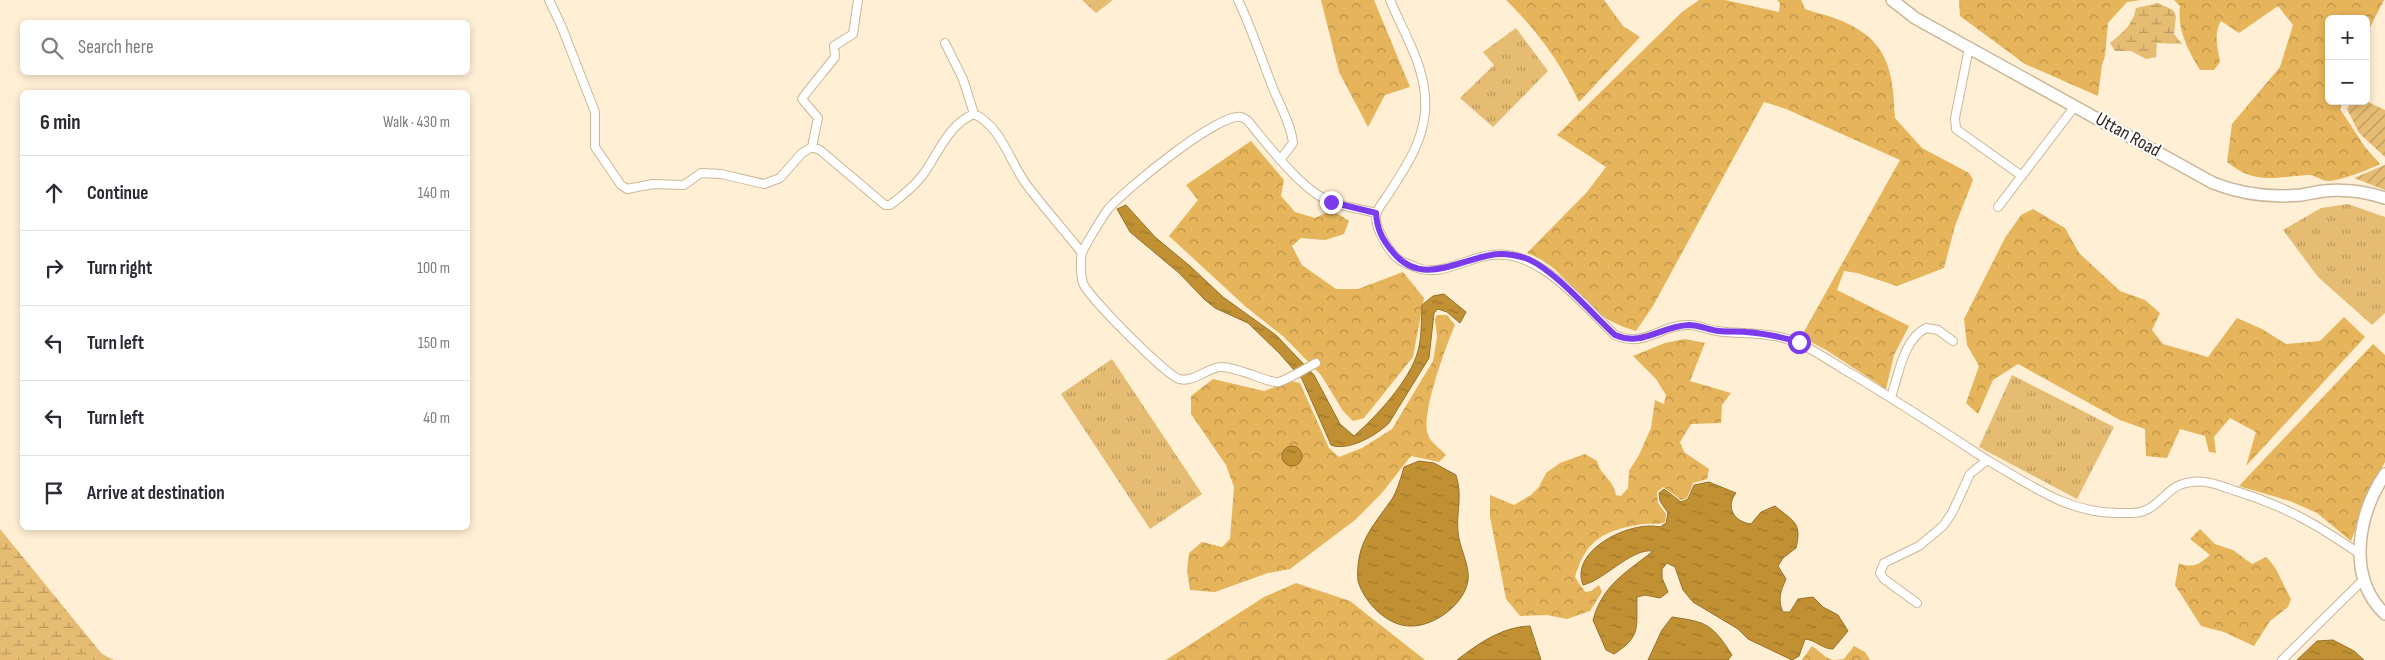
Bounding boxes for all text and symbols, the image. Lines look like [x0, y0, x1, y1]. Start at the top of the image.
map controls [2325, 15, 2370, 105]
button: + [2325, 15, 2370, 60]
search box [20, 20, 470, 75]
icon: search [38, 34, 66, 62]
text: Search here [78, 36, 154, 59]
button: − [2325, 60, 2370, 105]
street label: Uttan Road [2091, 108, 2165, 162]
text: 6 min [40, 110, 81, 135]
text: Walk · 430 m [383, 113, 450, 132]
icon: ahead [40, 179, 68, 207]
text: Continue [87, 182, 148, 205]
text: 140 m [418, 184, 450, 203]
route end [1320, 191, 1343, 214]
icon: right [40, 254, 68, 282]
text: Turn right [87, 257, 152, 280]
text: 100 m [417, 259, 450, 278]
icon: left [40, 329, 68, 357]
route start [1788, 331, 1811, 354]
text: Turn left [87, 332, 144, 355]
text: 150 m [418, 334, 450, 353]
icon: left [40, 404, 68, 432]
text: Turn left [87, 407, 144, 430]
text: 40 m [423, 409, 450, 428]
icon: arrive [40, 479, 68, 507]
text: Arrive at destination [87, 482, 225, 505]

